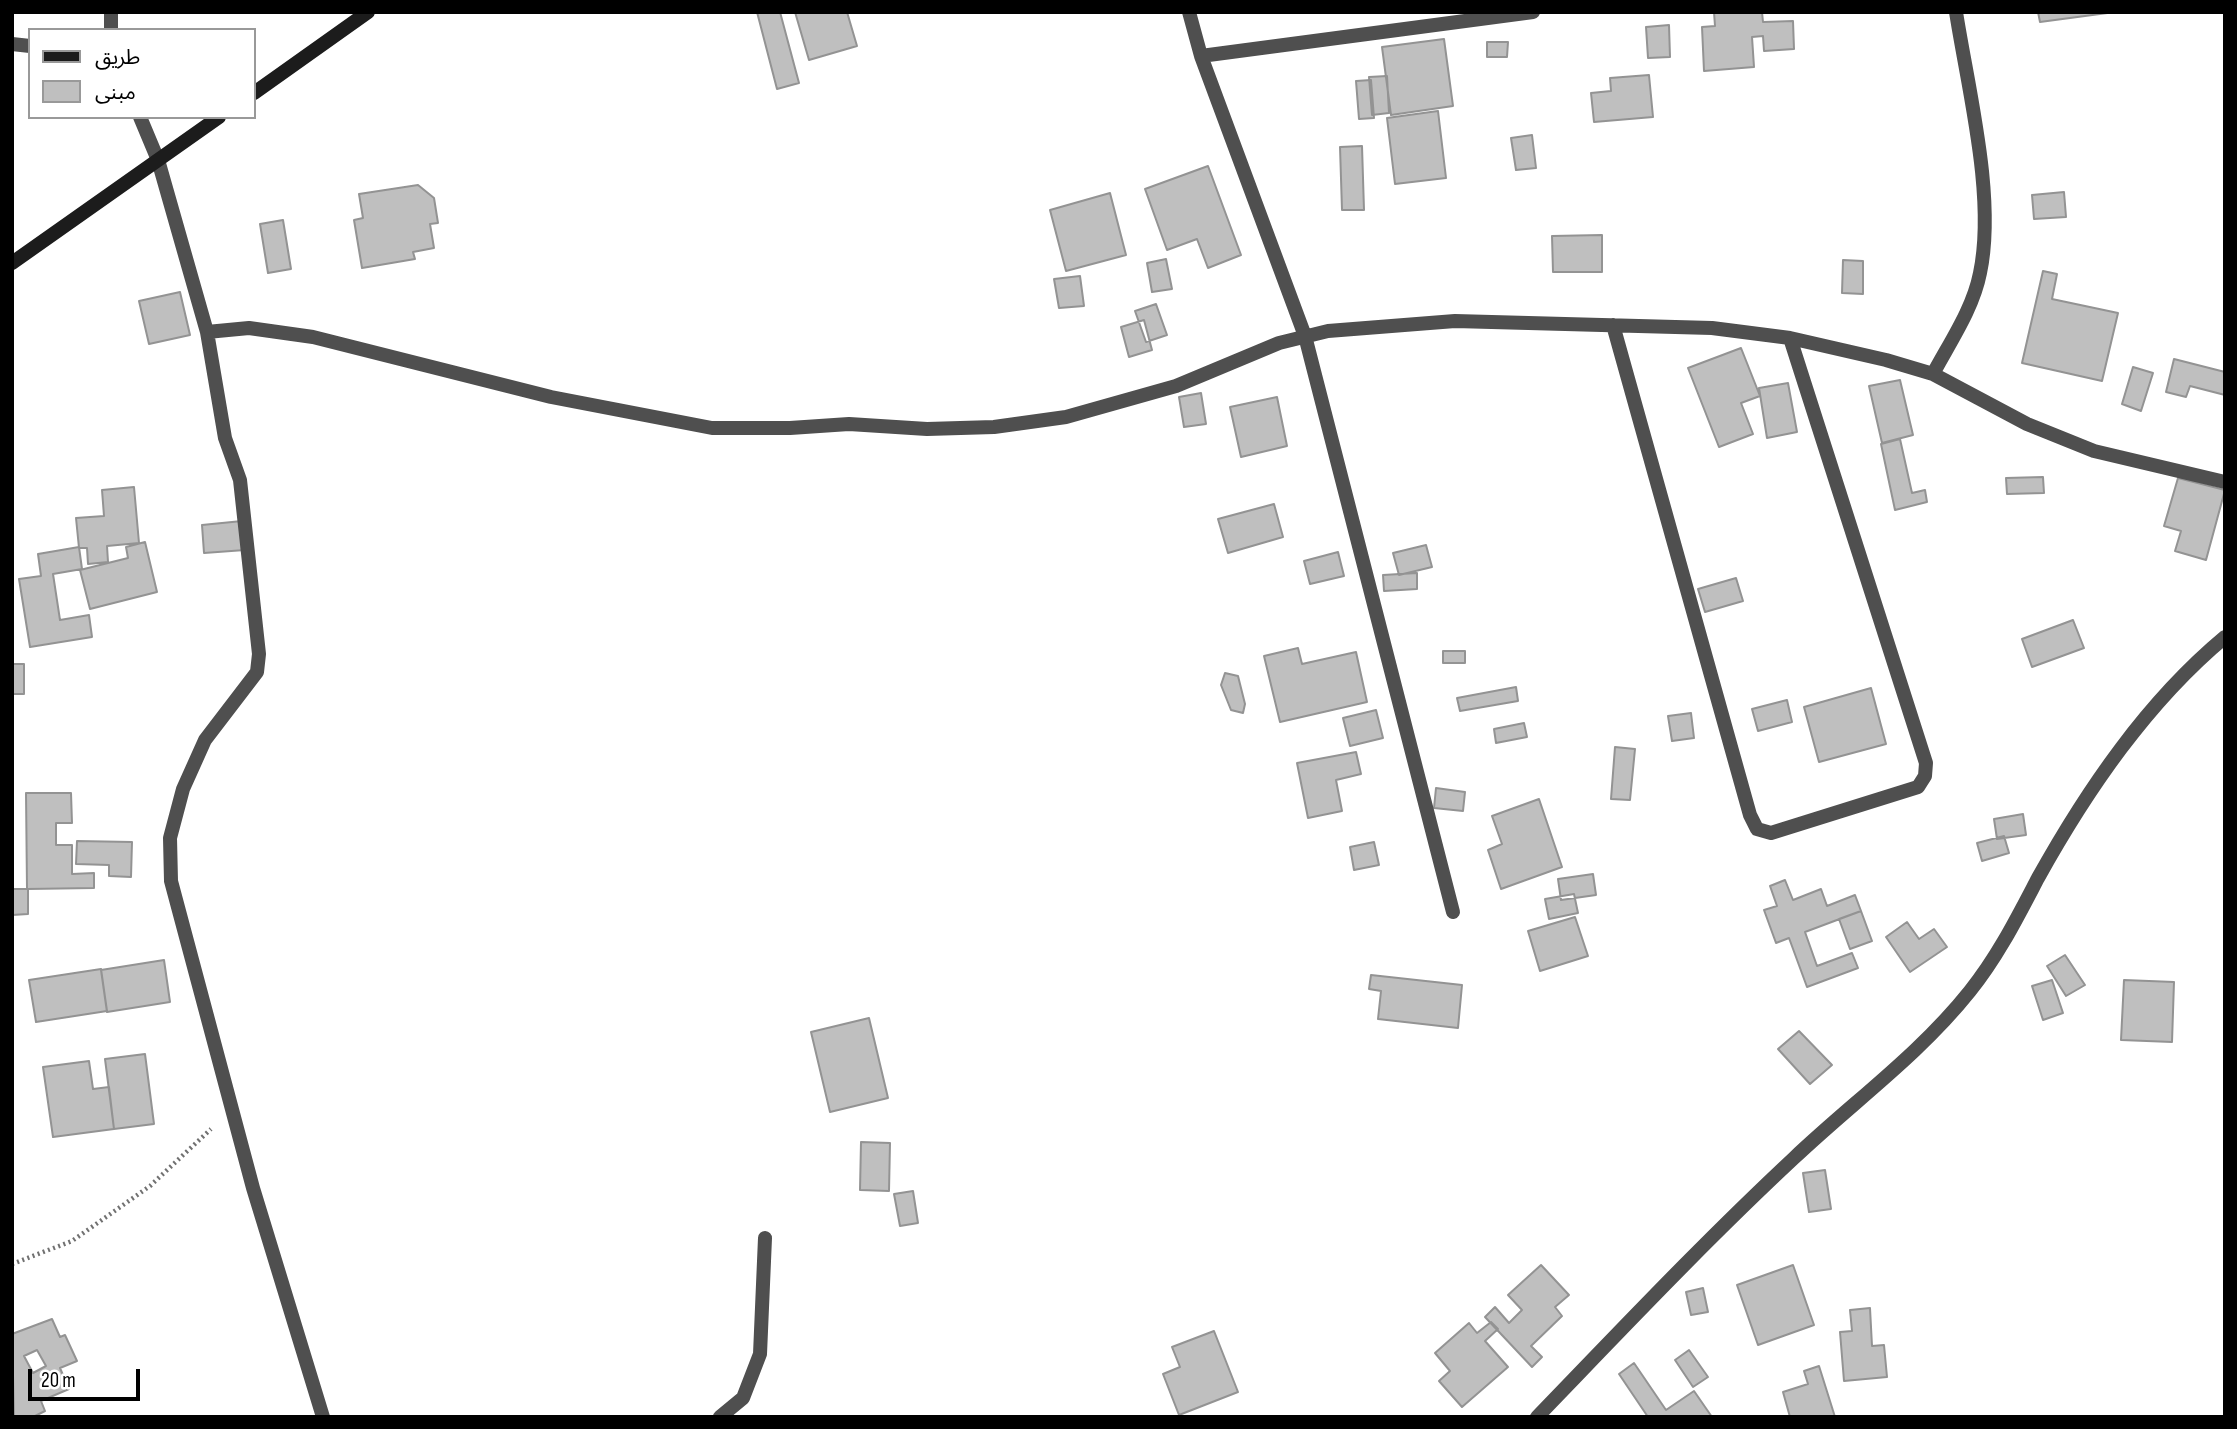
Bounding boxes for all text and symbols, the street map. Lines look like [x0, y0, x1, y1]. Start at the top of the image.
legend [28, 28, 256, 119]
text: طريق [95, 45, 140, 70]
text: مبنى [95, 80, 136, 105]
scale bar [32, 1356, 144, 1400]
text: 20 m [41, 1368, 76, 1393]

